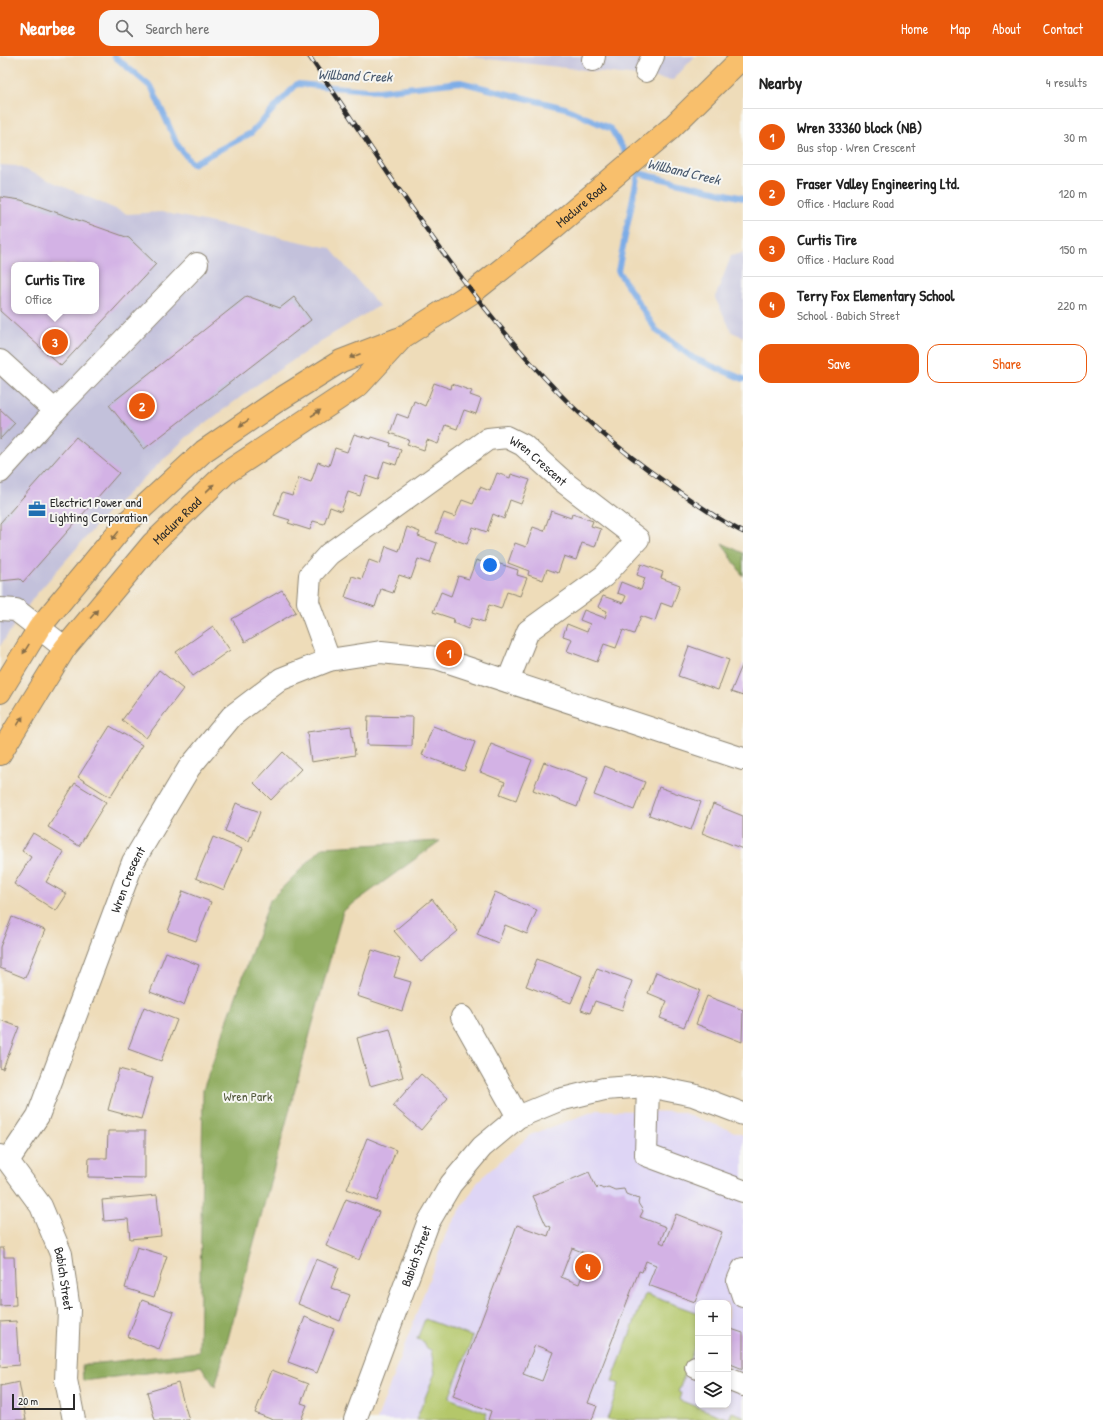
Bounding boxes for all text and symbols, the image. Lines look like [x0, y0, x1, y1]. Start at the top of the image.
search box [99, 10, 379, 46]
text: Nearbee [20, 15, 75, 41]
icon: search [113, 17, 135, 39]
text: Search here [145, 18, 210, 39]
text: Home [901, 19, 928, 38]
text: Map [950, 19, 970, 38]
text: About [992, 19, 1021, 38]
text: Contact [1043, 19, 1083, 38]
water label: Willband Creek [318, 64, 394, 86]
text: Nearby [759, 71, 802, 94]
text: 4 results [1046, 73, 1087, 91]
text: Wren 33360 block (NB) [797, 117, 922, 138]
text: 1 [770, 128, 774, 146]
text: 30 m [1064, 128, 1087, 146]
text: Bus stop · Wren Crescent [797, 138, 916, 156]
water label: Willband Creek [646, 153, 723, 189]
text: Fraser Valley Engineering Ltd. [797, 173, 960, 194]
street label: Maclure Road [552, 178, 610, 231]
text: 2 [769, 184, 775, 202]
text: 120 m [1059, 184, 1087, 202]
text: Office · Maclure Road [797, 194, 894, 212]
text: Curtis Tire [797, 229, 857, 250]
text: 3 [769, 240, 775, 258]
text: 150 m [1059, 240, 1087, 258]
text: Office · Maclure Road [797, 250, 894, 268]
popup [11, 262, 99, 314]
text: Curtis Tire [25, 269, 85, 290]
text: Terry Fox Elementary School [797, 285, 954, 306]
text: Office [25, 290, 52, 308]
text: 4 [770, 296, 774, 314]
text: 220 m [1057, 296, 1087, 314]
text: School · Babich Street [797, 306, 900, 324]
pin: 3 [42, 327, 68, 357]
button: Save [759, 344, 919, 383]
button: Share [927, 344, 1087, 383]
one-way arrow [348, 353, 360, 359]
pin: 2 [129, 391, 155, 421]
one-way arrow [310, 409, 322, 416]
one-way arrow [239, 419, 249, 427]
street label: Wren Crescent [507, 431, 571, 490]
one-way arrow [205, 483, 215, 493]
place label: Electric1 Power and Lighting Corporation [50, 493, 148, 526]
street label: Maclure Road [148, 493, 205, 548]
office icon: Electric1 Power and Lighting Corporation [27, 499, 47, 519]
one-way arrow [111, 531, 120, 541]
your location [480, 555, 500, 575]
one-way arrow [89, 609, 98, 620]
pin: 1 [436, 638, 462, 668]
one-way arrow [23, 643, 30, 655]
one-way arrow [17, 715, 24, 727]
street label: Wren Crescent [106, 843, 150, 915]
park label: Wren Park [224, 1087, 273, 1105]
street label: Babich Street [396, 1222, 436, 1289]
street label: Babich Street [50, 1244, 78, 1312]
pin: 4 [575, 1252, 601, 1282]
map controls [695, 1300, 731, 1408]
button: + [695, 1300, 731, 1336]
button: − [695, 1336, 731, 1372]
button: layers [695, 1372, 731, 1408]
scale bar [12, 1392, 75, 1411]
text: 20 m [18, 1394, 38, 1408]

